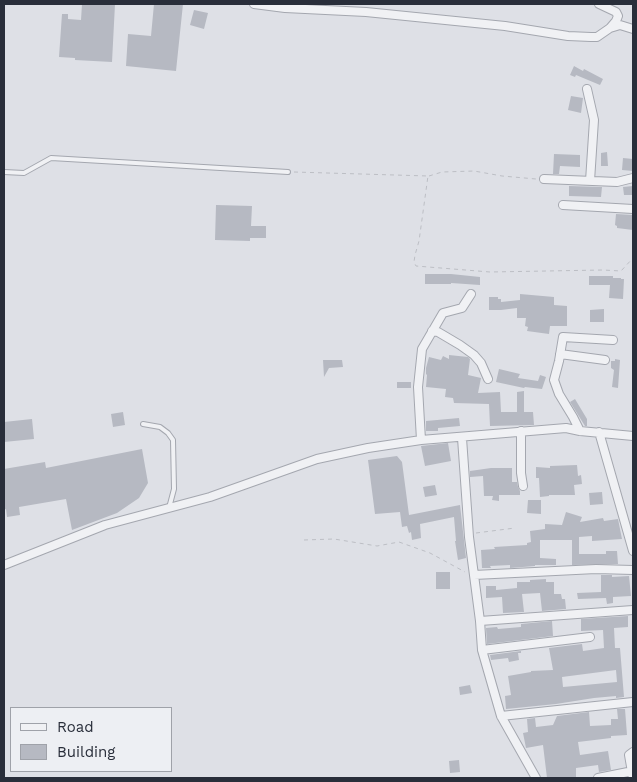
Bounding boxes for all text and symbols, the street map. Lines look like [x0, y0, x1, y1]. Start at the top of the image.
legend [10, 707, 172, 772]
text: Road [57, 718, 94, 736]
text: Building [57, 743, 115, 761]

